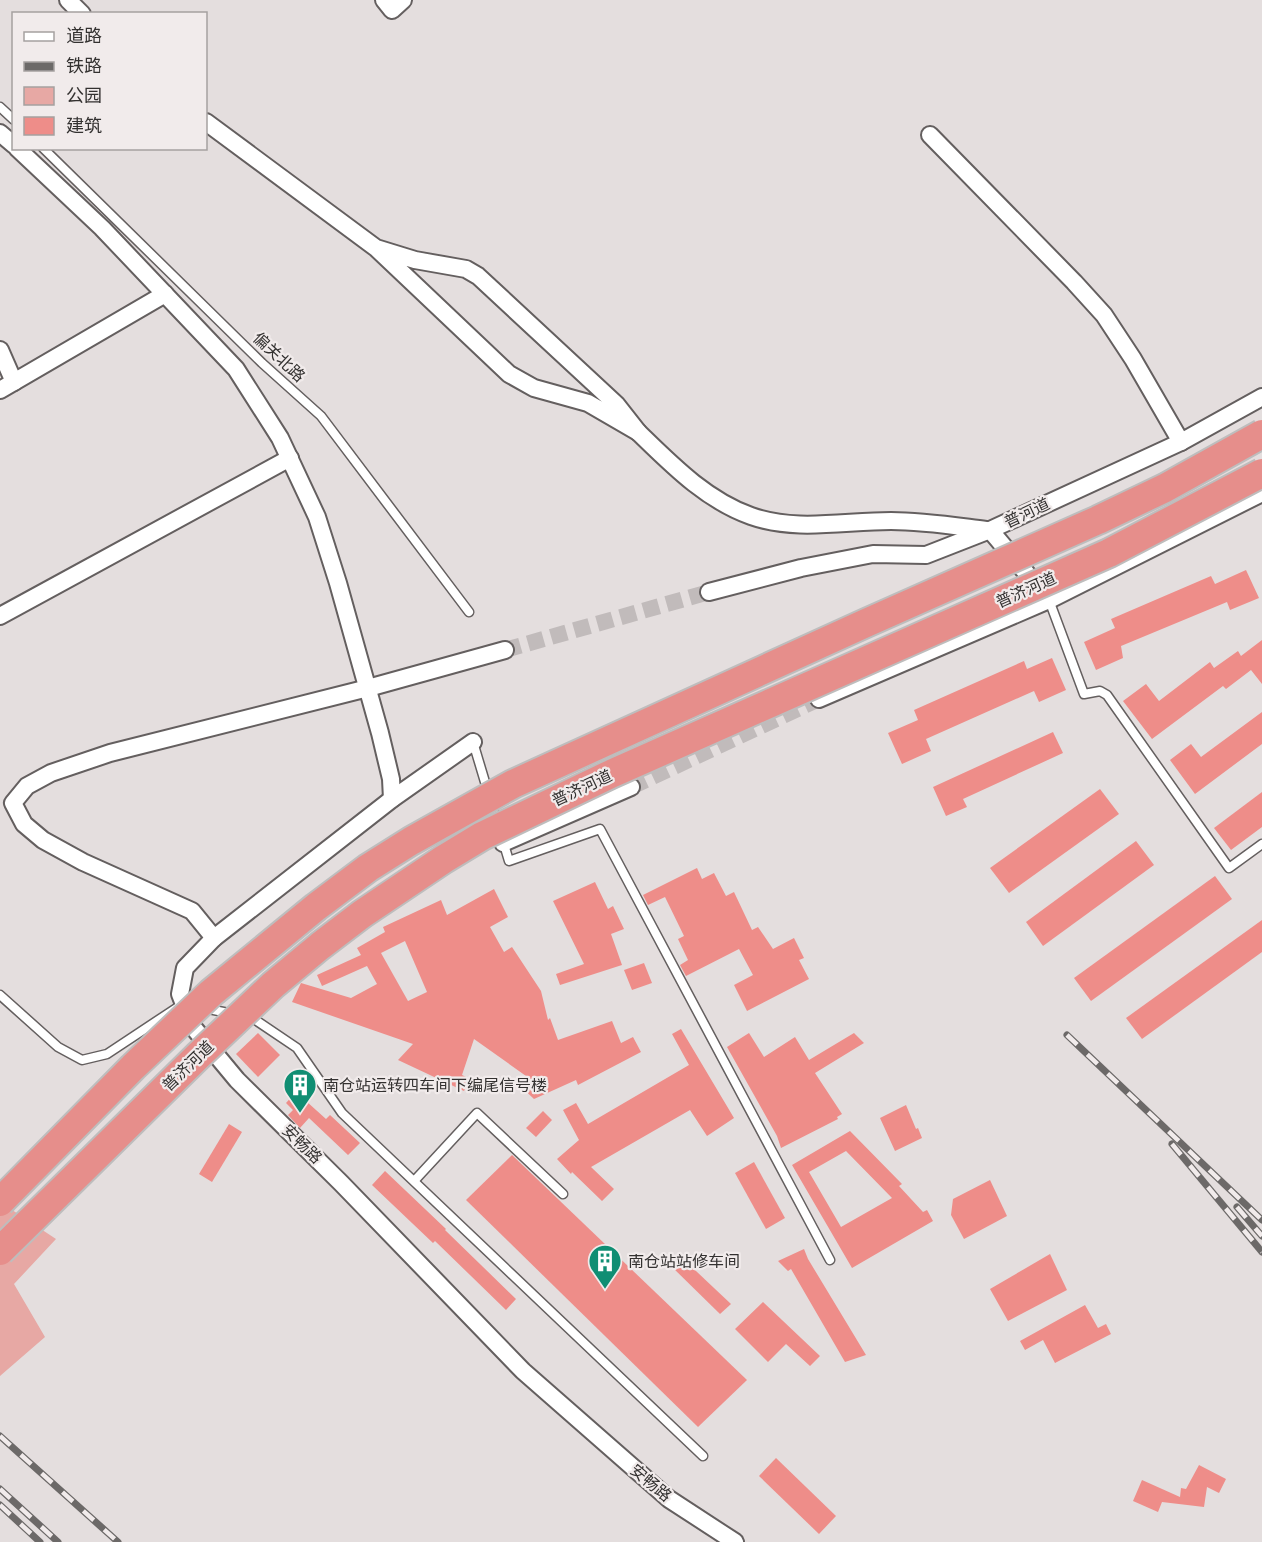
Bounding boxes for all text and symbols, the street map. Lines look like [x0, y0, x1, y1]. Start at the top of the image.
legend [12, 12, 207, 150]
text: 道路 [66, 24, 102, 47]
text: 铁路 [66, 54, 102, 77]
text: 公园 [66, 84, 102, 107]
text: 建筑 [66, 114, 102, 137]
street label: 偏关北路 [248, 327, 310, 387]
street label: 普河道 [1001, 493, 1053, 533]
street label: 普济河道 [992, 567, 1060, 613]
street label: 普济河道 [549, 765, 615, 811]
street label: 普济河道 [158, 1036, 218, 1096]
building icon: 南仓站运转四车间下编尾信号楼 [282, 1067, 318, 1114]
place label: 南仓站运转四车间下编尾信号楼 [323, 1075, 547, 1096]
street label: 安畅路 [277, 1120, 327, 1168]
building icon: 南仓站站修车间 [587, 1243, 623, 1290]
place label: 南仓站站修车间 [628, 1251, 740, 1272]
street label: 安畅路 [626, 1460, 676, 1506]

